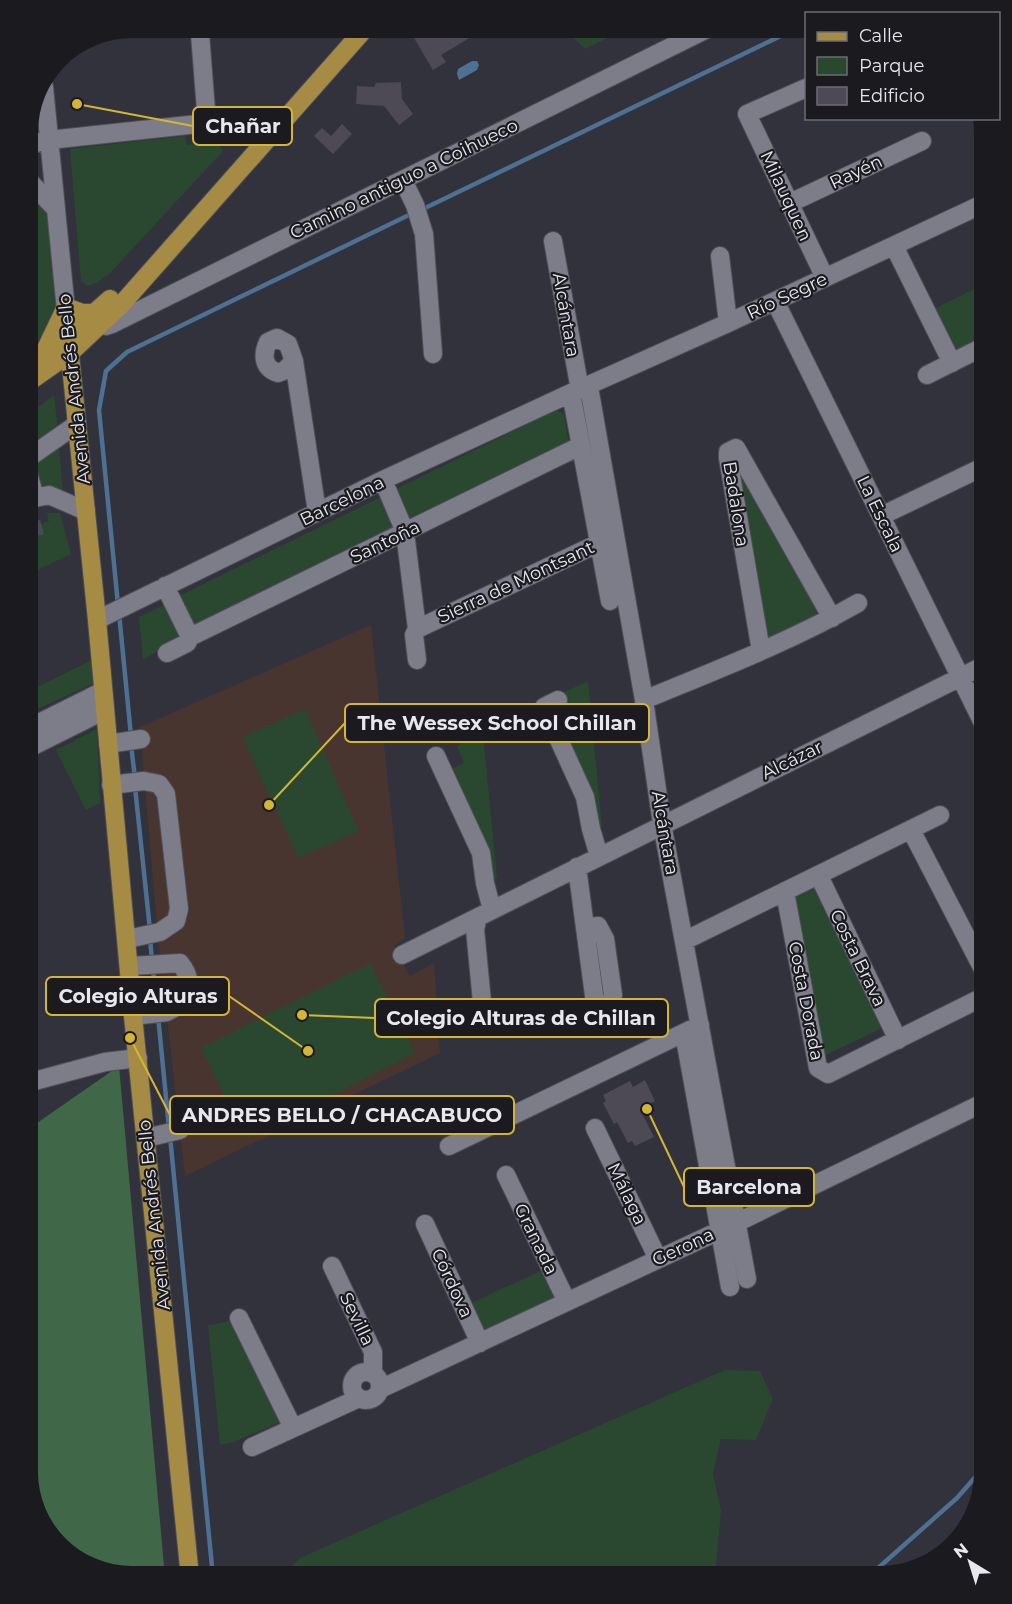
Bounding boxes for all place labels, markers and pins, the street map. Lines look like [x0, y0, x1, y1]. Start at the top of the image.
callout: Chañar [193, 107, 292, 145]
callout: The Wessex School Chillan [345, 704, 649, 742]
callout: Colegio Alturas [46, 977, 229, 1015]
callout: Colegio Alturas de Chillan [375, 999, 668, 1037]
callout: ANDRES BELLO / CHACABUCO [170, 1096, 514, 1134]
callout: Barcelona [684, 1168, 814, 1206]

